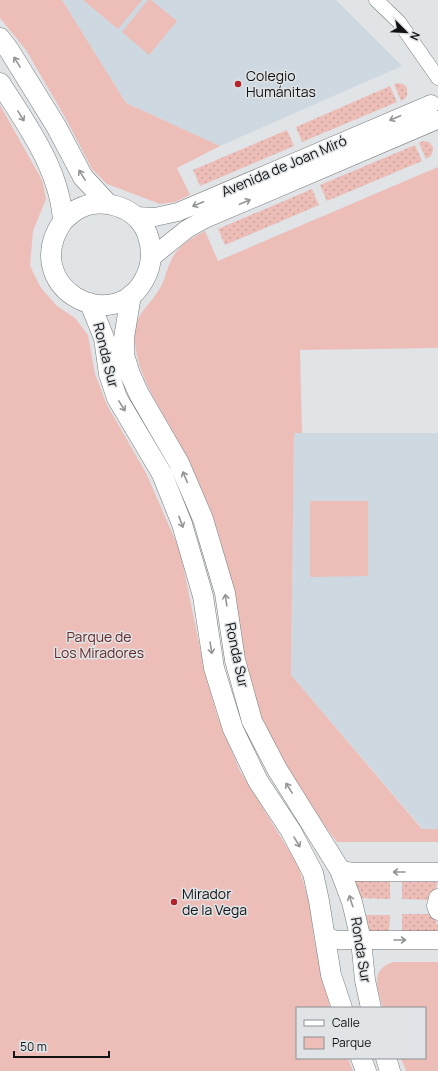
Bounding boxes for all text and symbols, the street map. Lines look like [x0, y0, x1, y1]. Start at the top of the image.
north arrow [386, 12, 426, 52]
text: N [407, 30, 424, 43]
one-way arrow [13, 57, 21, 68]
place label: Colegio Humánitas [246, 66, 316, 101]
marker: Colegio Humánitas [233, 79, 243, 89]
one-way arrow [17, 110, 25, 121]
one-way arrow [389, 115, 401, 123]
street label: Avenida de Joan Miró [218, 130, 350, 201]
one-way arrow [78, 169, 86, 180]
one-way arrow [239, 198, 251, 205]
one-way arrow [193, 200, 205, 208]
street label: Ronda Sur [89, 320, 124, 389]
one-way arrow [119, 400, 127, 412]
one-way arrow [181, 472, 188, 484]
one-way arrow [177, 516, 185, 528]
one-way arrow [222, 594, 230, 607]
street label: Ronda Sur [221, 621, 254, 689]
park label: Parque de Los Miradores [54, 627, 144, 662]
one-way arrow [207, 641, 215, 654]
one-way arrow [284, 782, 292, 794]
one-way arrow [294, 836, 302, 848]
one-way arrow [393, 868, 406, 876]
place label: Mirador de la Vega [182, 884, 247, 919]
one-way arrow [347, 895, 355, 907]
marker: Mirador de la Vega [169, 897, 179, 907]
street label: Ronda Sur [347, 916, 376, 984]
one-way arrow [393, 936, 406, 944]
legend [296, 1007, 426, 1059]
text: Calle [332, 1014, 360, 1031]
scale bar [14, 1033, 109, 1059]
text: Parque [332, 1034, 371, 1051]
text: 50 m [20, 1038, 47, 1055]

